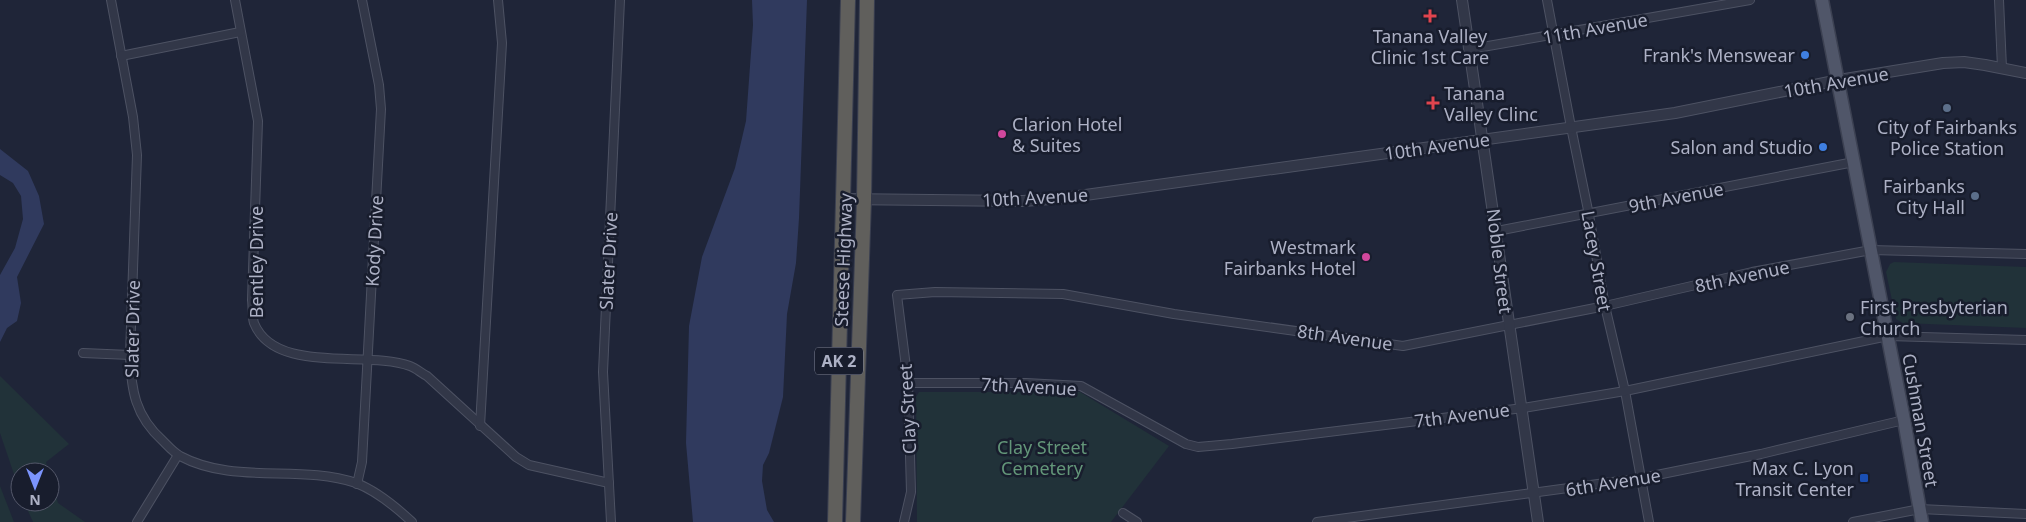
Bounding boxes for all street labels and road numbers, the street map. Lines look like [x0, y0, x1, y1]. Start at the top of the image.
street label: 11th Avenue [1541, 7, 1649, 49]
street label: 10th Avenue [1782, 61, 1890, 103]
street label: 10th Avenue [1383, 127, 1491, 165]
street label: 9th Avenue [1627, 176, 1725, 218]
street label: 10th Avenue [981, 182, 1089, 212]
street label: Steese Highway [829, 192, 857, 327]
street label: Kody Drive [360, 195, 388, 287]
street label: Bentley Drive [244, 206, 268, 318]
street label: Noble Street [1482, 207, 1518, 315]
street label: Lacey Street [1576, 209, 1618, 314]
street label: Slater Drive [593, 211, 623, 311]
street label: 8th Avenue [1693, 254, 1791, 298]
street label: Slater Drive [119, 280, 145, 378]
street label: 8th Avenue [1296, 318, 1394, 356]
road number: AK 2 [815, 348, 863, 374]
street label: Cushman Street [1897, 351, 1945, 489]
street label: Clay Street [893, 363, 921, 455]
street label: 7th Avenue [981, 372, 1077, 400]
street label: 7th Avenue [1413, 397, 1511, 433]
street label: 6th Avenue [1564, 463, 1662, 501]

